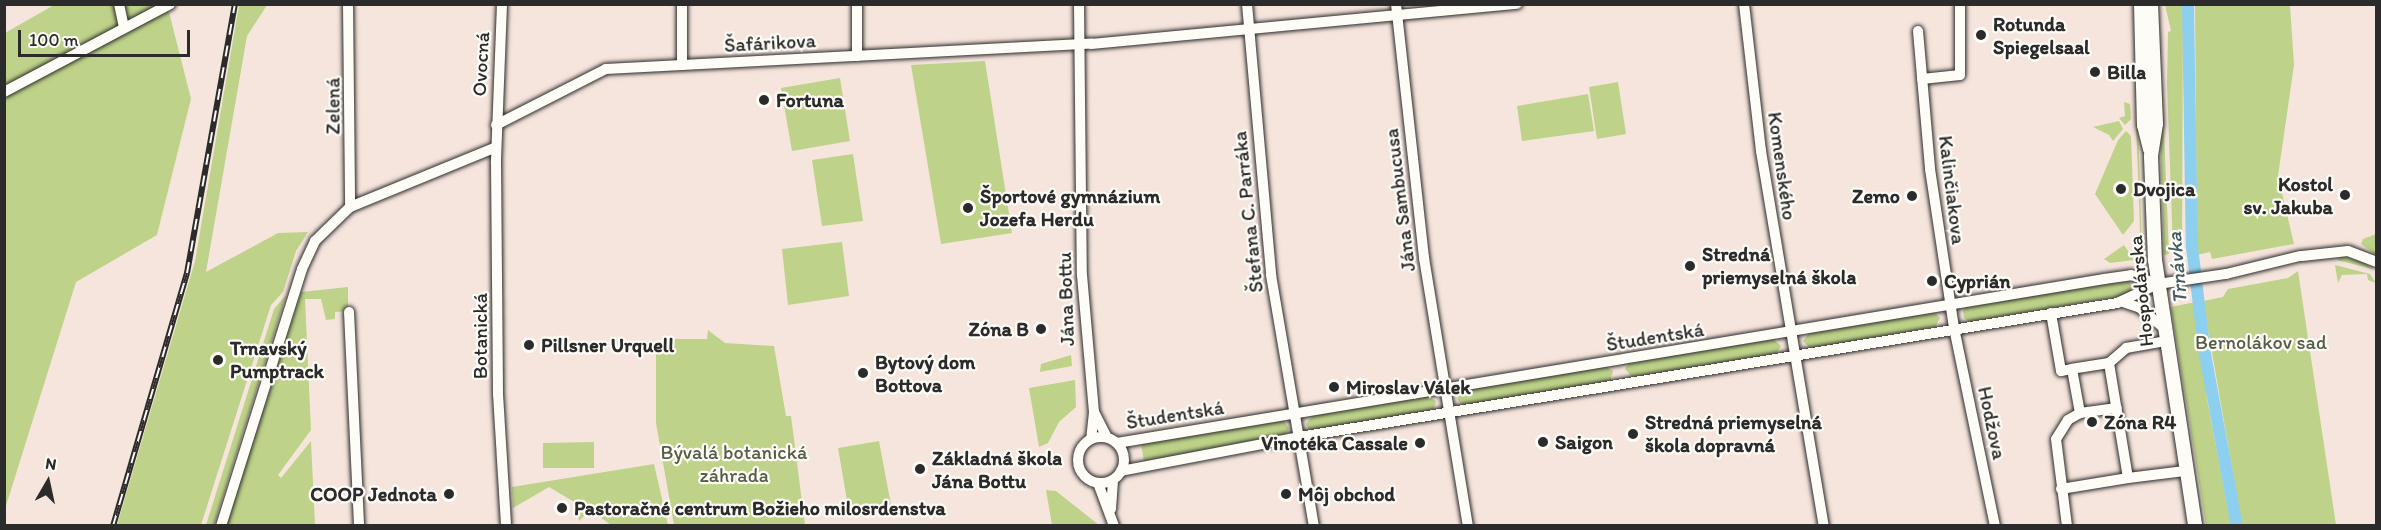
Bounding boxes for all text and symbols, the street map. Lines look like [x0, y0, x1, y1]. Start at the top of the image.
place label: Rotunda Spiegelsaal [1993, 12, 2090, 59]
scale bar [21, 18, 194, 56]
marker: Rotunda Spiegelsaal [1974, 28, 1988, 42]
text: 100 m [29, 29, 79, 51]
street label: Šafárikova [724, 29, 816, 57]
street label: Ovocná [467, 31, 495, 97]
place label: Billa [2107, 60, 2146, 84]
marker: Billa [2088, 65, 2102, 79]
street label: Zelená [321, 77, 345, 135]
place label: Fortuna [776, 88, 844, 112]
marker: Fortuna [757, 93, 771, 107]
street label: Komenského [1763, 110, 1801, 222]
street label: Jána Sambucusa [1379, 126, 1421, 274]
street label: Štefana C. Parráka [1228, 130, 1268, 294]
street label: Kalinčiakova [1933, 134, 1971, 246]
place label: Kostol sv. Jakuba [2244, 172, 2333, 219]
place label: Dvojica [2133, 177, 2195, 201]
marker: Dvojica [2114, 182, 2128, 196]
place label: Športové gymnázium Jozefa Herdu [980, 184, 1161, 231]
place label: Zemo [1852, 184, 1900, 208]
marker: Kostol sv. Jakuba [2338, 188, 2352, 202]
marker: Zemo [1905, 189, 1919, 203]
marker: Športové gymnázium Jozefa Herdu [961, 201, 975, 215]
water label: Trnávka [2161, 231, 2193, 305]
street label: Hospodárska [2123, 234, 2159, 348]
place label: Stredná priemyselná škola [1702, 243, 1856, 290]
street label: Jána Bottu [1052, 251, 1080, 347]
marker: Stredná priemyselná škola [1683, 259, 1697, 273]
place label: Cyprián [1944, 269, 2011, 293]
marker: Cyprián [1925, 274, 1939, 288]
street label: Botanická [468, 293, 492, 379]
place label: Zóna B [968, 317, 1029, 341]
street label: Študentská [1604, 317, 1706, 357]
marker: Zóna B [1034, 322, 1048, 336]
park label: Bernolákov sad [2195, 330, 2327, 354]
place label: Pillsner Urquell [541, 333, 674, 357]
place label: Trnavský Pumptrack [230, 336, 324, 383]
marker: Pillsner Urquell [522, 338, 536, 352]
place label: Bytový dom Bottova [875, 350, 975, 397]
marker: Trnavský Pumptrack [211, 353, 225, 367]
marker: Bytový dom Bottova [856, 366, 870, 380]
place label: Miroslav Válek [1346, 375, 1470, 399]
marker: Miroslav Válek [1327, 380, 1341, 394]
street label: Hodžova [1973, 384, 2011, 462]
street label: Študentská [1124, 395, 1226, 435]
place label: Stredná priemyselná škola dopravná [1645, 410, 1823, 457]
place label: Zóna R4 [2104, 410, 2176, 434]
marker: Zóna R4 [2085, 415, 2099, 429]
marker: Stredná priemyselná škola dopravná [1626, 427, 1640, 441]
place label: Saigon [1555, 430, 1613, 454]
place label: Vinotéka Cassale [1261, 431, 1408, 455]
marker: Saigon [1536, 435, 1550, 449]
marker: Vinotéka Cassale [1413, 436, 1427, 450]
park label: Bývalá botanická záhrada [661, 440, 807, 487]
place label: Základná škola Jána Bottu [932, 446, 1062, 493]
north arrow [18, 452, 78, 512]
text: N [44, 453, 58, 474]
marker: Základná škola Jána Bottu [913, 462, 927, 476]
place label: COOP Jednota [310, 482, 437, 506]
place label: Môj obchod [1298, 482, 1395, 506]
marker: COOP Jednota [442, 487, 456, 501]
marker: Môj obchod [1279, 487, 1293, 501]
place label: Pastoračné centrum Božieho milosrdenstva [574, 496, 946, 520]
marker: Pastoračné centrum Božieho milosrdenstva [555, 501, 569, 515]

